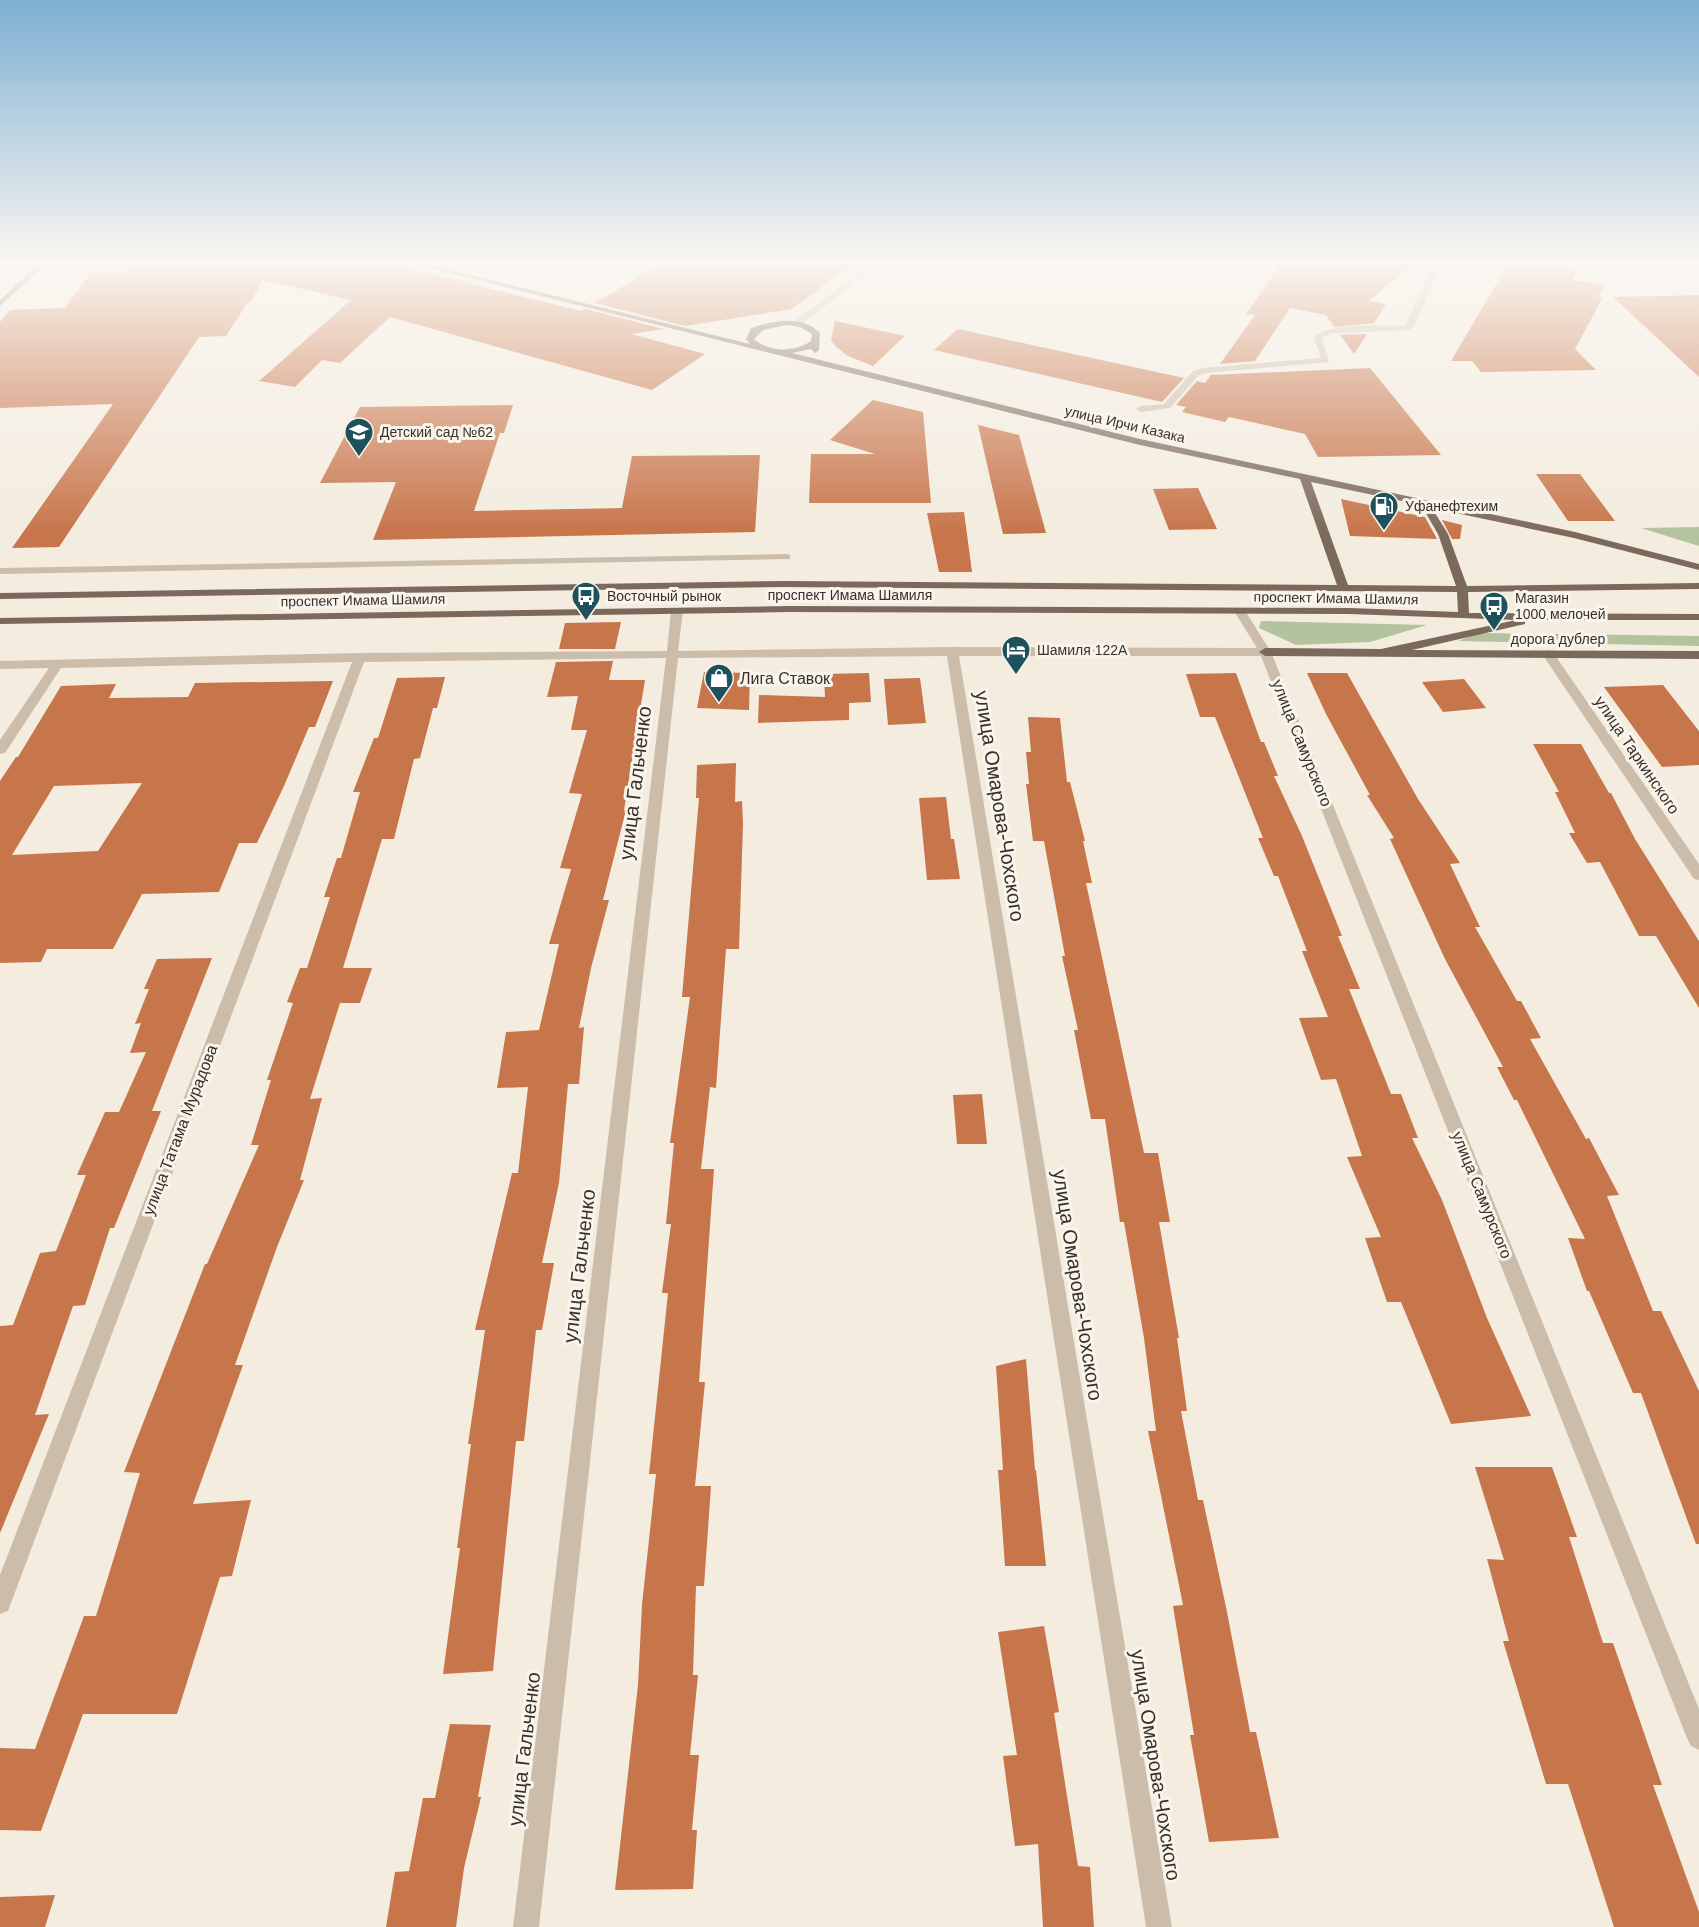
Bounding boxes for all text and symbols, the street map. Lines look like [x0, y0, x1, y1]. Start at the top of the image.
street label: улица Ирчи Казака [1063, 402, 1187, 446]
school or university icon: Детский сад №62 [343, 416, 375, 458]
place label: Детский сад №62 [380, 424, 493, 440]
fuel station icon: Уфанефтехим [1368, 490, 1400, 532]
place label: Уфанефтехим [1405, 498, 1498, 514]
bus stop icon: Восточный рынок [570, 580, 602, 622]
street label: проспект Имама Шамиля [768, 587, 932, 603]
place label: Восточный рынок [607, 588, 722, 604]
street label: проспект Имама Шамиля [1254, 589, 1418, 607]
bus stop icon: Магазин 1000 мелочей [1478, 590, 1510, 632]
place label: Магазин 1000 мелочей [1515, 590, 1606, 622]
street label: проспект Имама Шамиля [281, 591, 445, 609]
street label: дорога дублер [1511, 631, 1605, 647]
hotel icon: Шамиля 122А [1000, 634, 1032, 676]
place label: Шамиля 122А [1037, 642, 1128, 658]
shop icon: Лига Ставок [703, 662, 735, 704]
place label: Лига Ставок [740, 670, 831, 687]
street label: улица Самурского [1269, 677, 1335, 809]
street label: улица Омарова-Чохского [971, 689, 1029, 923]
street label: улица Таркинского [1591, 693, 1683, 817]
street label: улица Гальченко [615, 705, 655, 861]
street label: улица Татама Мурадова [140, 1042, 220, 1218]
street label: улица Самурского [1449, 1129, 1515, 1261]
street label: улица Омарова-Чохского [1049, 1168, 1107, 1402]
street label: улица Гальченко [559, 1188, 599, 1344]
street label: улица Омарова-Чохского [1127, 1648, 1185, 1882]
street label: улица Гальченко [504, 1671, 544, 1827]

